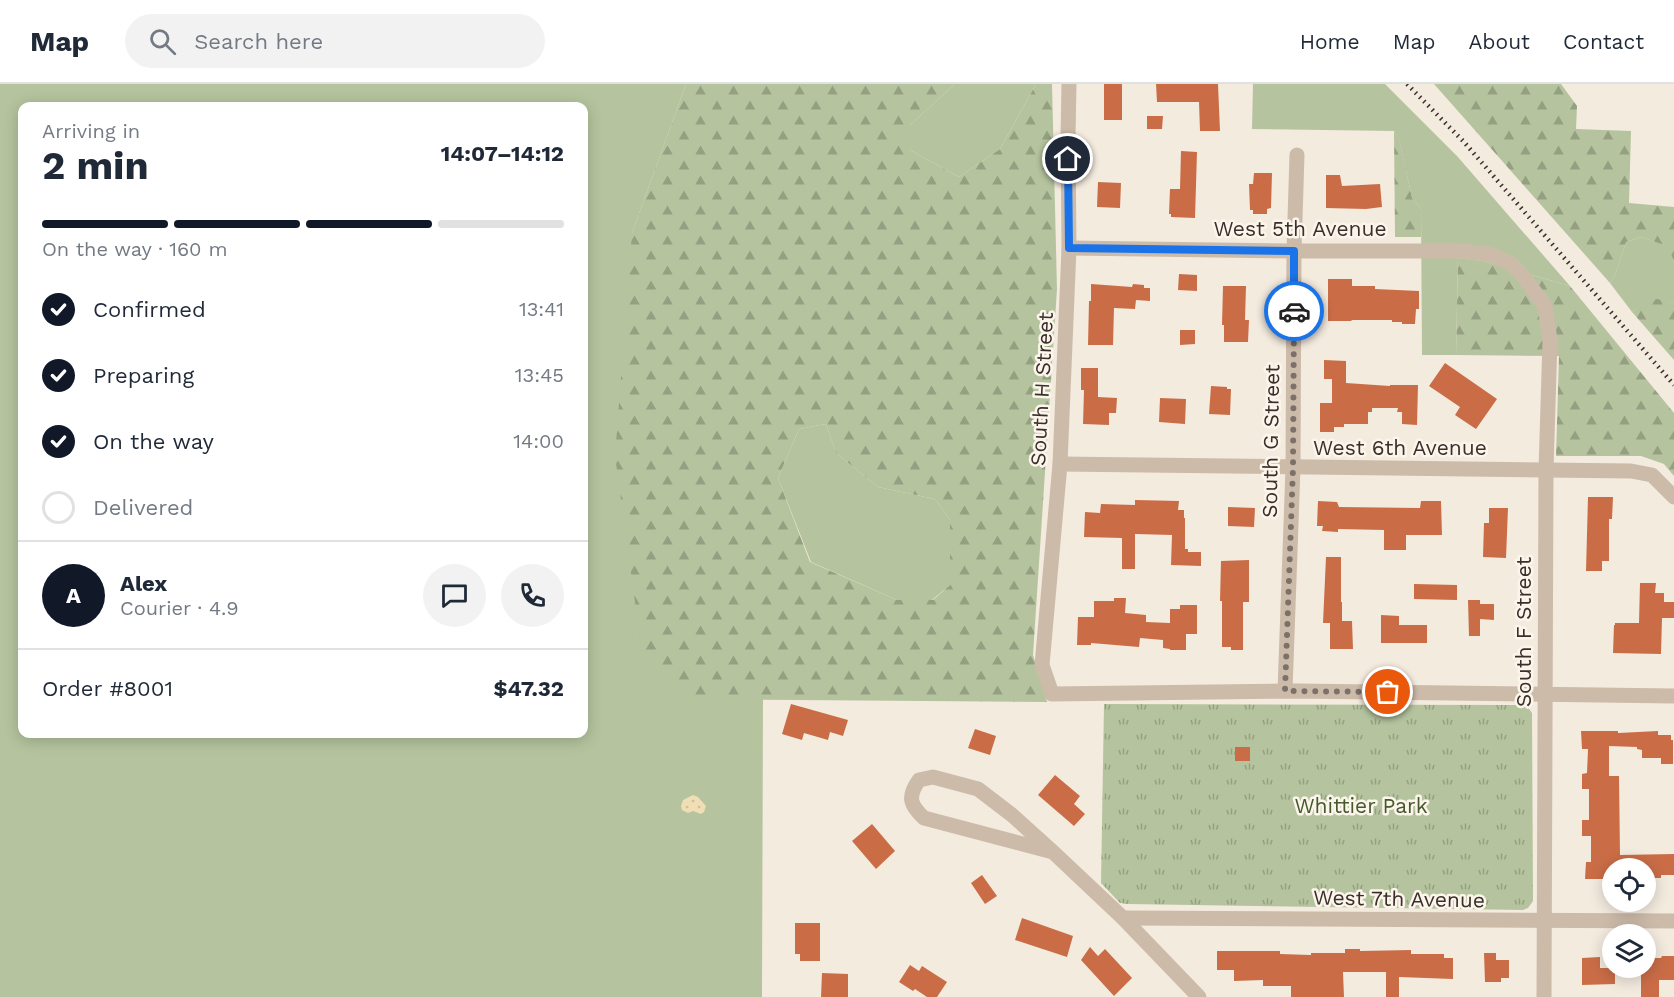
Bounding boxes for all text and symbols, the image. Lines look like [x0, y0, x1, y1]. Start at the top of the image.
search box [125, 14, 545, 68]
text: Map [30, 25, 89, 58]
icon: search [146, 25, 179, 58]
text: Search here [194, 29, 323, 54]
text: Home [1300, 29, 1360, 54]
text: Map [1393, 29, 1436, 54]
text: About [1469, 29, 1530, 54]
text: Contact [1563, 29, 1644, 54]
text: Arriving in [42, 119, 140, 143]
pin [1042, 133, 1093, 184]
text: 14:07–14:12 [441, 141, 564, 166]
icon: home [1051, 142, 1084, 175]
text: 2 min [42, 143, 149, 188]
street label: West 5th Avenue [1213, 216, 1387, 241]
text: On the way · 160 m [42, 237, 227, 261]
courier [1264, 281, 1324, 341]
icon: check [42, 293, 75, 326]
icon: car [1278, 295, 1311, 328]
text: Confirmed [93, 297, 206, 322]
text: 13:41 [519, 297, 564, 321]
street label: South H Street [1025, 311, 1058, 466]
icon: check [42, 359, 75, 392]
text: Preparing [93, 363, 194, 388]
text: 13:45 [515, 363, 564, 387]
street label: South G Street [1257, 364, 1284, 518]
icon: check [42, 425, 75, 458]
text: On the way [93, 429, 214, 454]
text: 14:00 [513, 429, 564, 453]
street label: West 6th Avenue [1313, 435, 1487, 460]
text: Delivered [93, 495, 193, 520]
street label: South F Street [1511, 556, 1536, 707]
button: chat [423, 564, 486, 627]
button: phone [501, 564, 564, 627]
text: Alex [120, 571, 167, 596]
text: A [66, 583, 81, 608]
text: Courier · 4.9 [120, 596, 239, 620]
pin [1362, 666, 1413, 717]
icon: bag [1371, 675, 1404, 708]
text: Order #8001 [42, 676, 173, 701]
text: $47.32 [493, 676, 564, 701]
park label: Whittier Park [1294, 793, 1428, 818]
map controls [1602, 858, 1656, 978]
button: locate [1602, 858, 1656, 912]
street label: West 7th Avenue [1313, 885, 1485, 912]
button: layers [1602, 924, 1656, 978]

